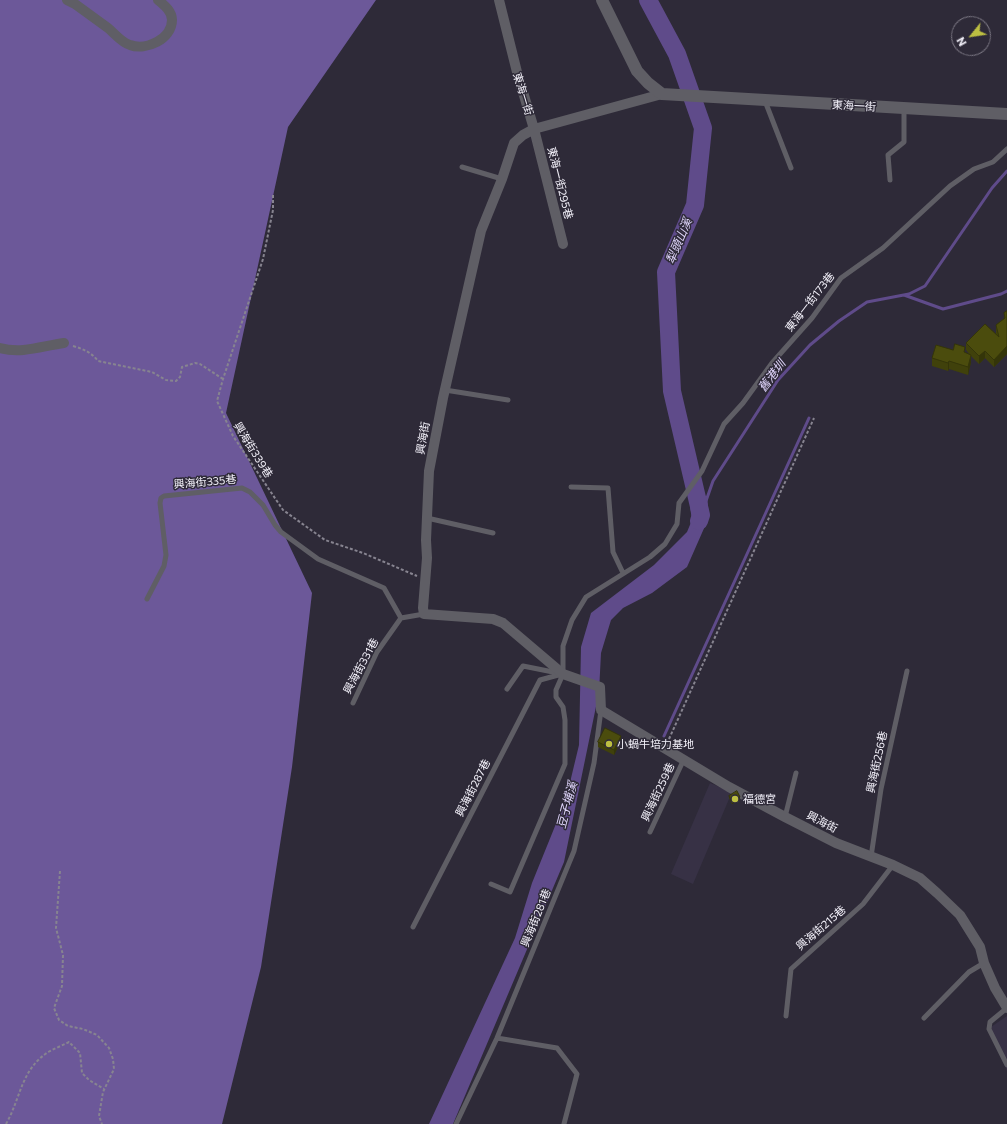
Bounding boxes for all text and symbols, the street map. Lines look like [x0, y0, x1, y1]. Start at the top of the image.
north arrow [951, 16, 991, 56]
text: N [953, 35, 969, 49]
street label: 東海一街 [510, 71, 536, 117]
street label: 東海一街 [832, 98, 876, 114]
street label: 東海一街295巷 [545, 145, 575, 221]
water label: 犁頭山溪 [663, 216, 695, 266]
street label: 東海一街173巷 [783, 270, 837, 334]
water label: 舊港圳 [755, 357, 789, 395]
street label: 興海街339巷 [231, 420, 275, 480]
street label: 興海街 [414, 421, 432, 455]
street label: 興海街335巷 [173, 473, 237, 491]
street label: 興海街331巷 [341, 636, 381, 696]
street label: 興海街256巷 [864, 730, 890, 794]
place label: 小蝸牛培力基地 [617, 737, 694, 751]
marker: 小蝸牛培力基地 [604, 739, 614, 749]
street label: 興海街287巷 [453, 757, 493, 819]
street label: 興海街259巷 [639, 761, 677, 823]
water label: 豆子埔溪 [554, 780, 580, 830]
place label: 福德宮 [743, 792, 776, 806]
marker: 福德宮 [730, 794, 740, 804]
street label: 興海街 [804, 809, 840, 835]
street label: 興海街281巷 [518, 887, 554, 949]
street label: 興海街215巷 [794, 903, 848, 953]

